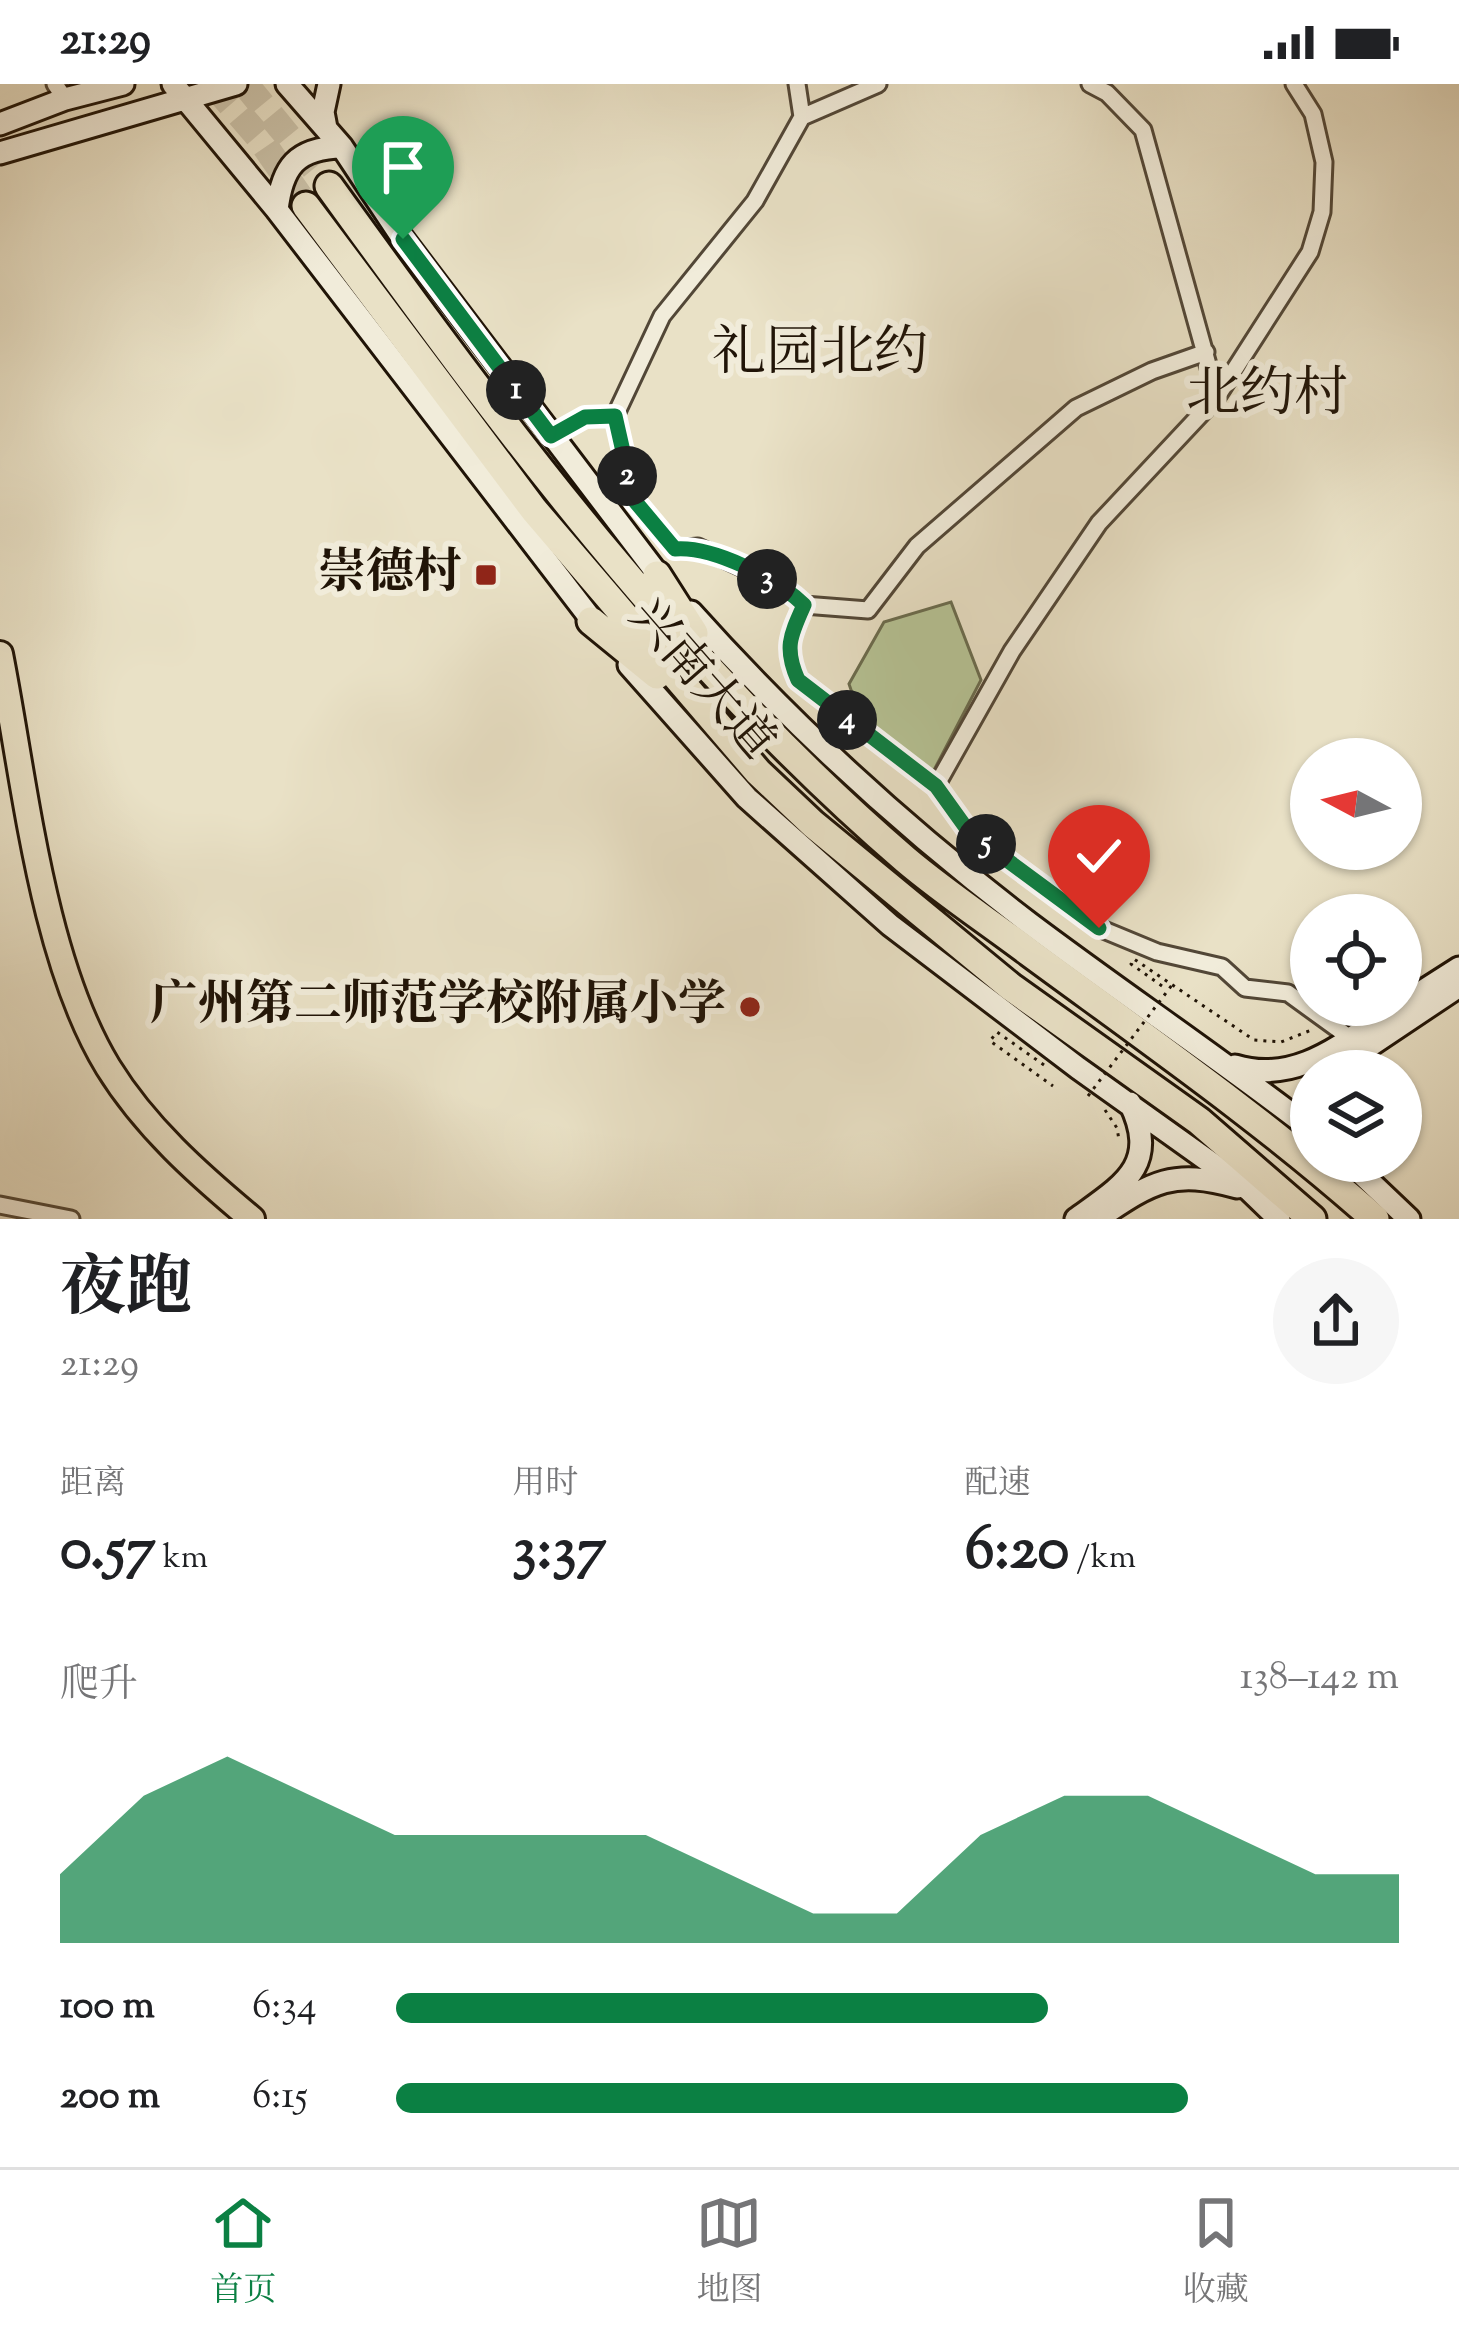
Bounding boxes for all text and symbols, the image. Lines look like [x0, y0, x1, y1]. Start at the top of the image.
text: 21:29 [60, 10, 151, 75]
pin [352, 116, 454, 239]
icon: arrive [370, 134, 436, 200]
district label: 礼园北约 [712, 317, 928, 395]
district label: 北约村 [1186, 358, 1348, 436]
pin: 1 [486, 360, 546, 420]
text: 1 [510, 366, 522, 414]
pin: 2 [597, 446, 657, 506]
text: 2 [619, 452, 635, 500]
place label: 崇德村 [318, 541, 462, 610]
pin: 3 [737, 549, 797, 609]
text: 3 [760, 555, 774, 603]
marker: 崇德村 [473, 562, 499, 588]
street label: 兴南大道 [611, 586, 789, 776]
pin: 4 [817, 690, 877, 750]
text: 4 [839, 696, 855, 744]
north arrow [1290, 738, 1422, 870]
map controls [1290, 738, 1422, 1182]
pin [1048, 805, 1150, 928]
pin: 5 [956, 814, 1016, 874]
text: 5 [980, 820, 992, 868]
icon: check [1066, 823, 1132, 889]
button: locate [1290, 894, 1422, 1026]
place label: 广州第二师范学校附属小学 [150, 973, 726, 1042]
marker: 广州第二师范学校附属小学 [737, 994, 763, 1020]
button: layers [1290, 1050, 1422, 1182]
text: 夜跑 [60, 1245, 192, 1340]
button: share [1273, 1258, 1399, 1384]
text: 21:29 [60, 1338, 139, 1394]
text: 距离 [60, 1461, 126, 1509]
text: 用时 [512, 1461, 578, 1509]
text: 配速 [965, 1461, 1031, 1509]
text: 0.57 [60, 1509, 156, 1596]
text: 3:37 [512, 1509, 606, 1596]
text: 6:20 [965, 1509, 1069, 1596]
text: km [156, 1535, 208, 1583]
text: /km [1069, 1535, 1136, 1583]
text: 138–142 m [1240, 1651, 1399, 1707]
text: 爬升 [60, 1659, 138, 1715]
text: 100 m [60, 1980, 155, 2036]
text: 6:34 [252, 1980, 317, 2036]
text: 200 m [60, 2070, 160, 2126]
text: 6:15 [252, 2070, 308, 2126]
tab: 首页 [210, 2190, 276, 2316]
tab: 地图 [696, 2190, 762, 2316]
tab: 收藏 [1183, 2190, 1249, 2316]

